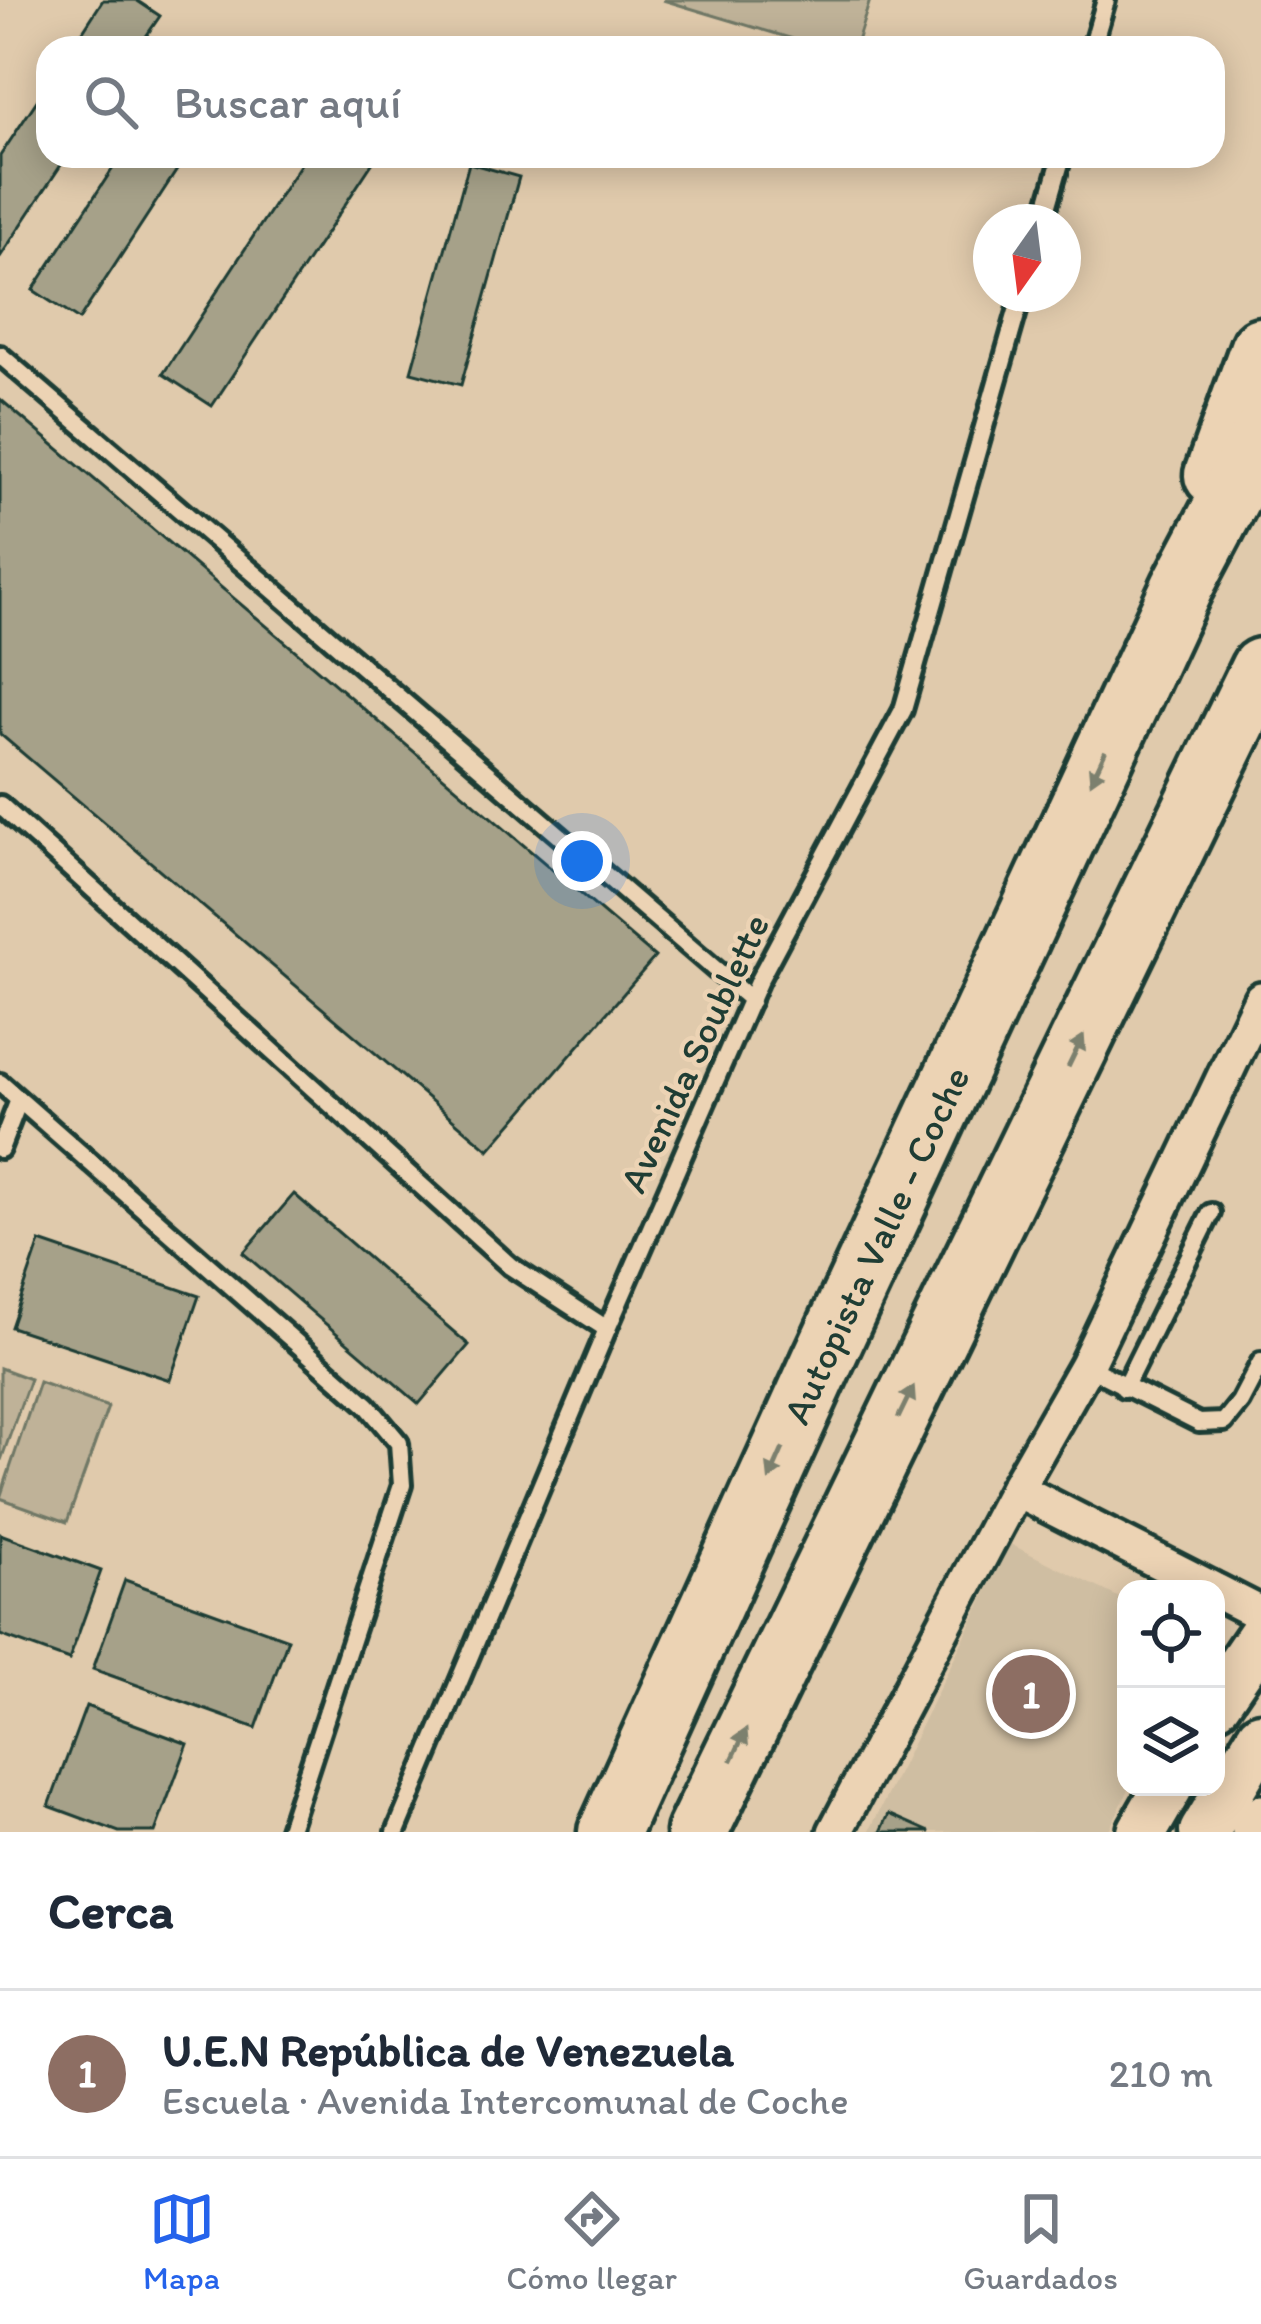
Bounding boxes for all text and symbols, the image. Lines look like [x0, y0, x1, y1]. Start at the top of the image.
search box [36, 36, 1225, 168]
icon: search [78, 69, 144, 135]
text: Buscar aquí [174, 75, 401, 129]
north arrow [973, 204, 1081, 312]
one-way arrow [1088, 750, 1108, 785]
your location [552, 831, 612, 891]
street label: Avenida Soublette [609, 906, 779, 1200]
one-way arrow [1066, 1034, 1086, 1068]
street label: Autopista Valle - Coche [772, 1059, 980, 1431]
one-way arrow [896, 1385, 916, 1419]
one-way arrow [765, 1447, 785, 1482]
map controls [1117, 1580, 1225, 1796]
button: locate [1117, 1580, 1225, 1688]
pin: 1 [992, 1649, 1070, 1739]
button: layers [1117, 1688, 1225, 1796]
one-way arrow [729, 1727, 749, 1762]
text: Cerca [48, 1880, 174, 1941]
text: U.E.N República de Venezuela [162, 2023, 734, 2077]
text: 1 [78, 2050, 96, 2097]
text: 210 m [1109, 2050, 1213, 2097]
text: Escuela · Avenida Intercomunal de Coche [162, 2077, 849, 2124]
tab: Mapa [143, 2186, 220, 2297]
tab: Cómo llegar [506, 2186, 677, 2297]
tab: Guardados [963, 2186, 1118, 2297]

